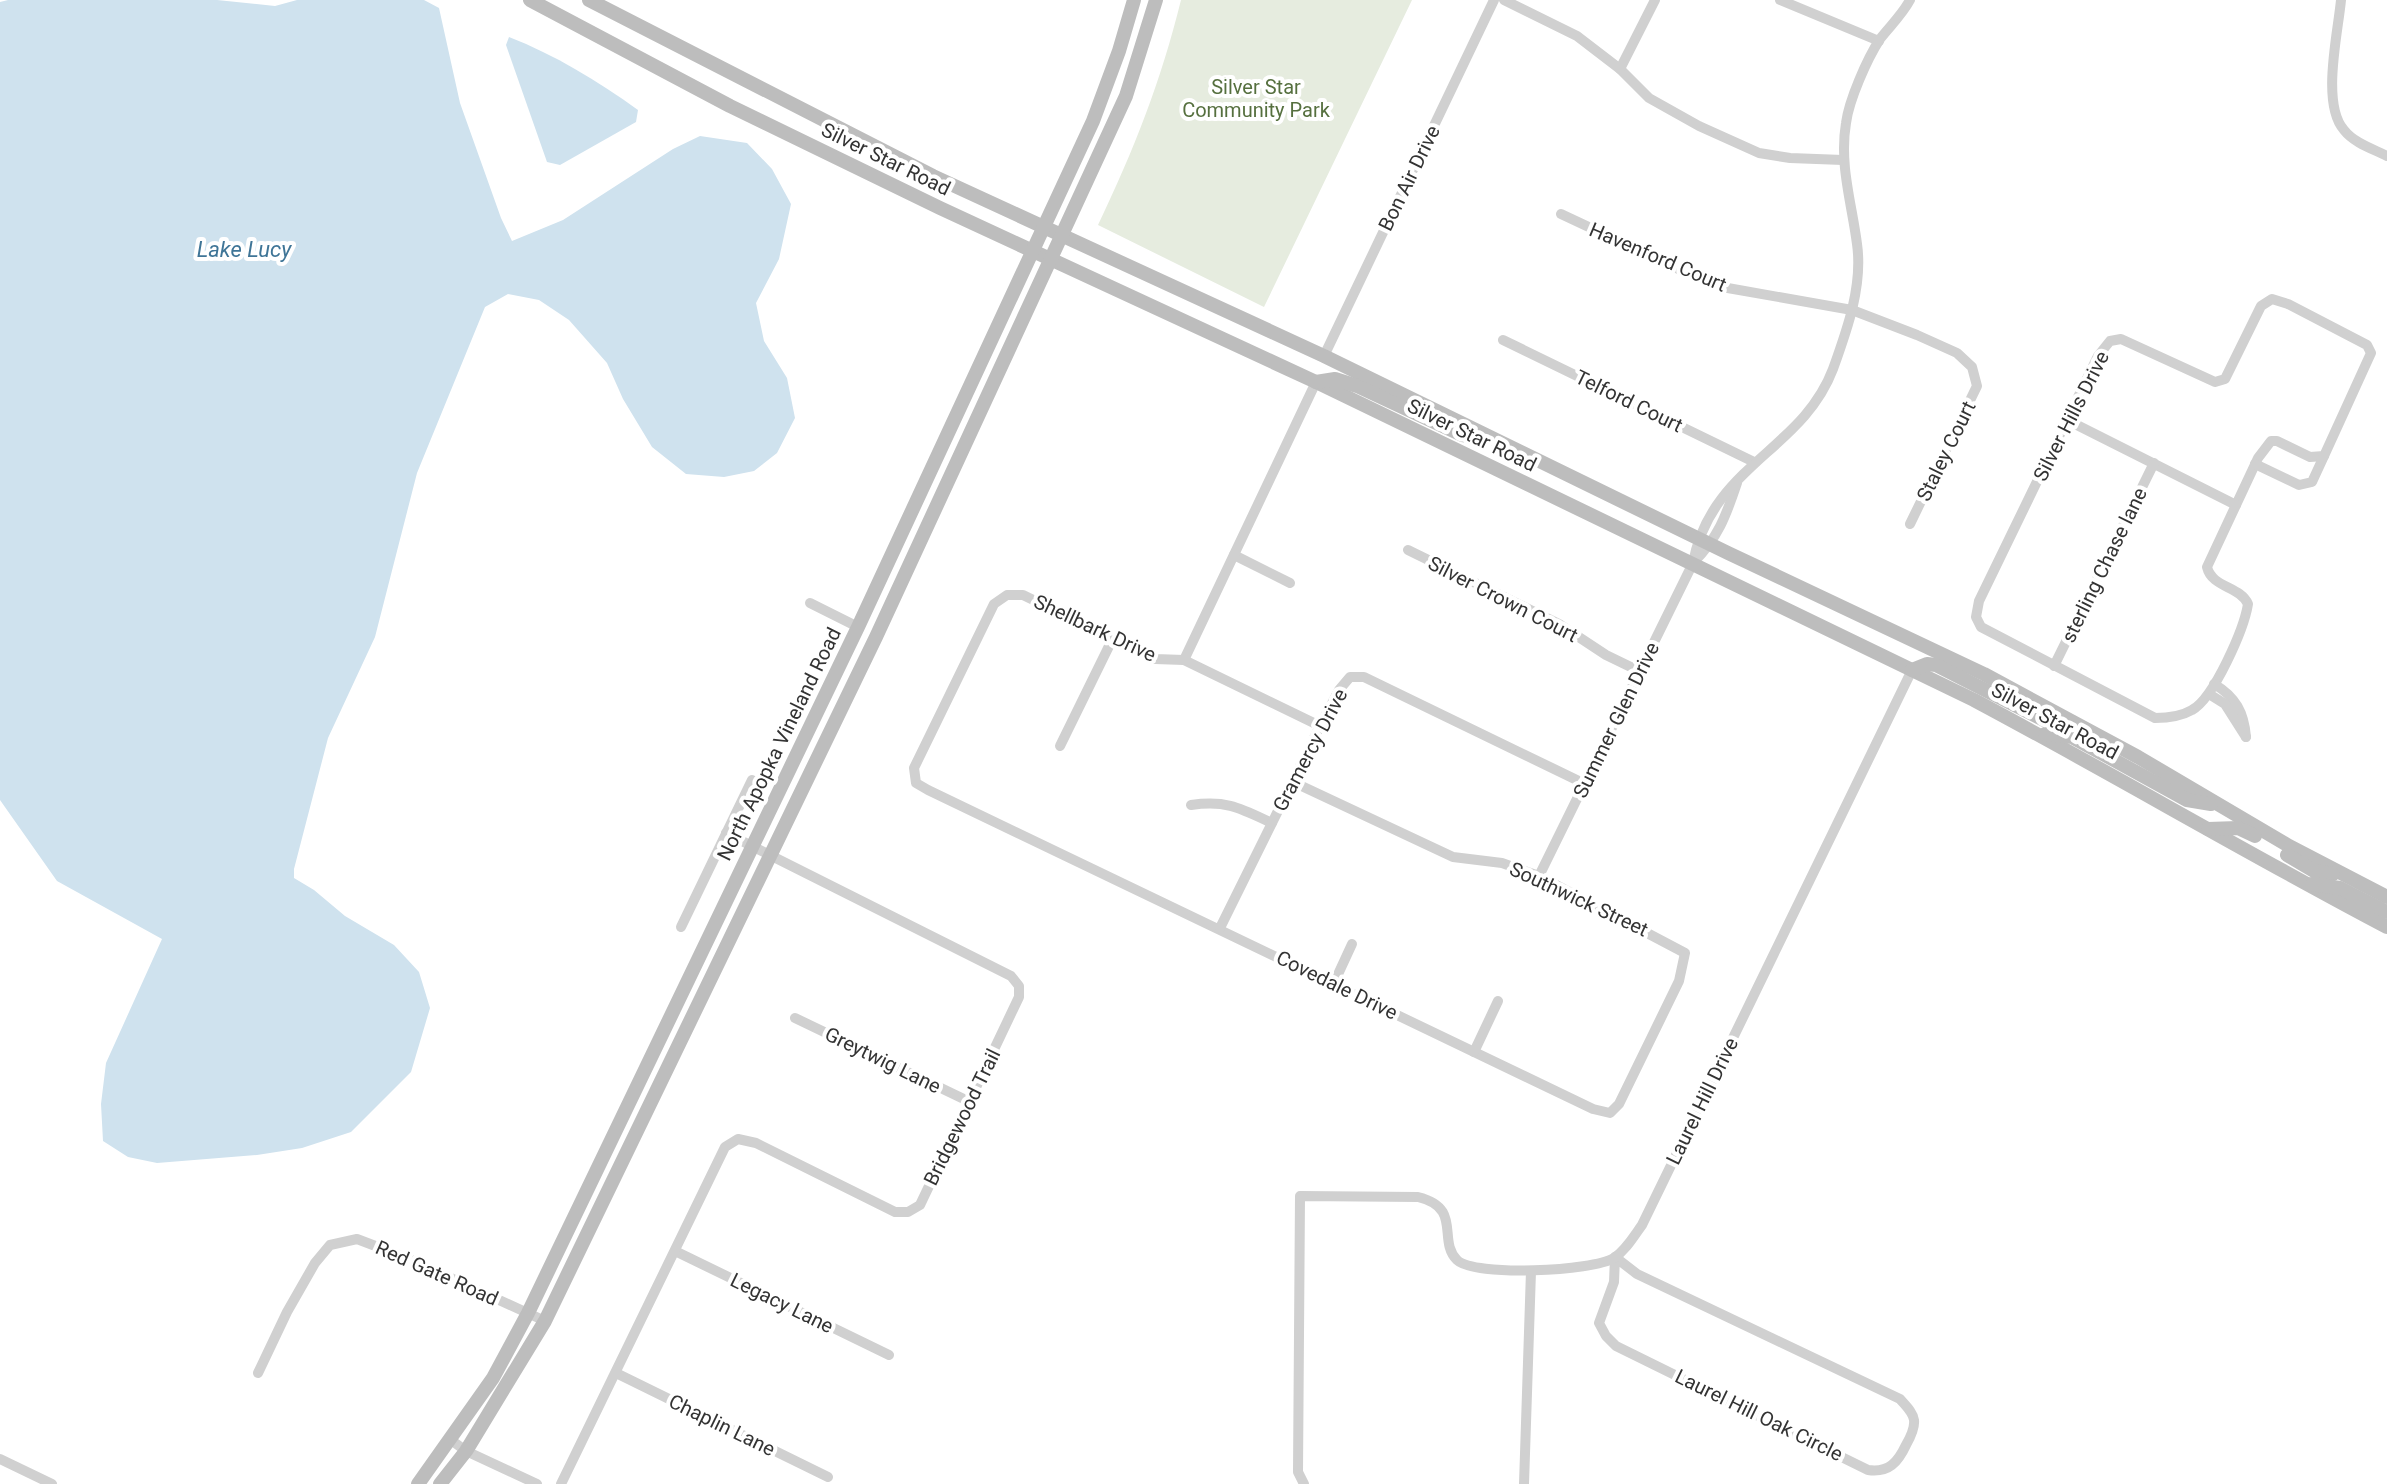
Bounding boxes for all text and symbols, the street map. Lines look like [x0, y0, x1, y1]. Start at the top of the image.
park label: Silver Star Community Park [1182, 75, 1331, 122]
street label: Silver Star Road [818, 117, 954, 201]
street label: Bon Air Drive [1373, 121, 1445, 235]
street label: Havenford Court [1586, 217, 1730, 297]
water label: Lake Lucy [197, 237, 292, 262]
street label: Silver Hills Drive [2028, 347, 2114, 485]
street label: Telford Court [1571, 365, 1687, 437]
street label: Silver Star Road [1404, 393, 1540, 477]
street label: Staley Court [1911, 397, 1981, 505]
street label: sterling Chase lane [2056, 484, 2152, 646]
street label: Silver Crown Court [1424, 551, 1582, 647]
street label: Shellbark Drive [1030, 589, 1160, 667]
street label: North Apopka Vineland Road [712, 623, 846, 865]
street label: Summer Glen Drive [1568, 638, 1664, 802]
street label: Silver Star Road [1987, 677, 2123, 765]
street label: Gramercy Drive [1268, 685, 1352, 815]
street label: Southwick Street [1506, 856, 1652, 942]
street label: Covedale Drive [1272, 945, 1402, 1025]
street label: Greytwig Lane [821, 1022, 945, 1098]
street label: Laurel Hill Drive [1661, 1034, 1743, 1168]
street label: Bridgewood Trail [919, 1045, 1005, 1189]
street label: Red Gate Road [372, 1235, 502, 1311]
street label: Legacy Lane [727, 1268, 837, 1338]
street label: Laurel Hill Oak Circle [1671, 1364, 1847, 1466]
street label: Chaplin Lane [665, 1389, 779, 1461]

